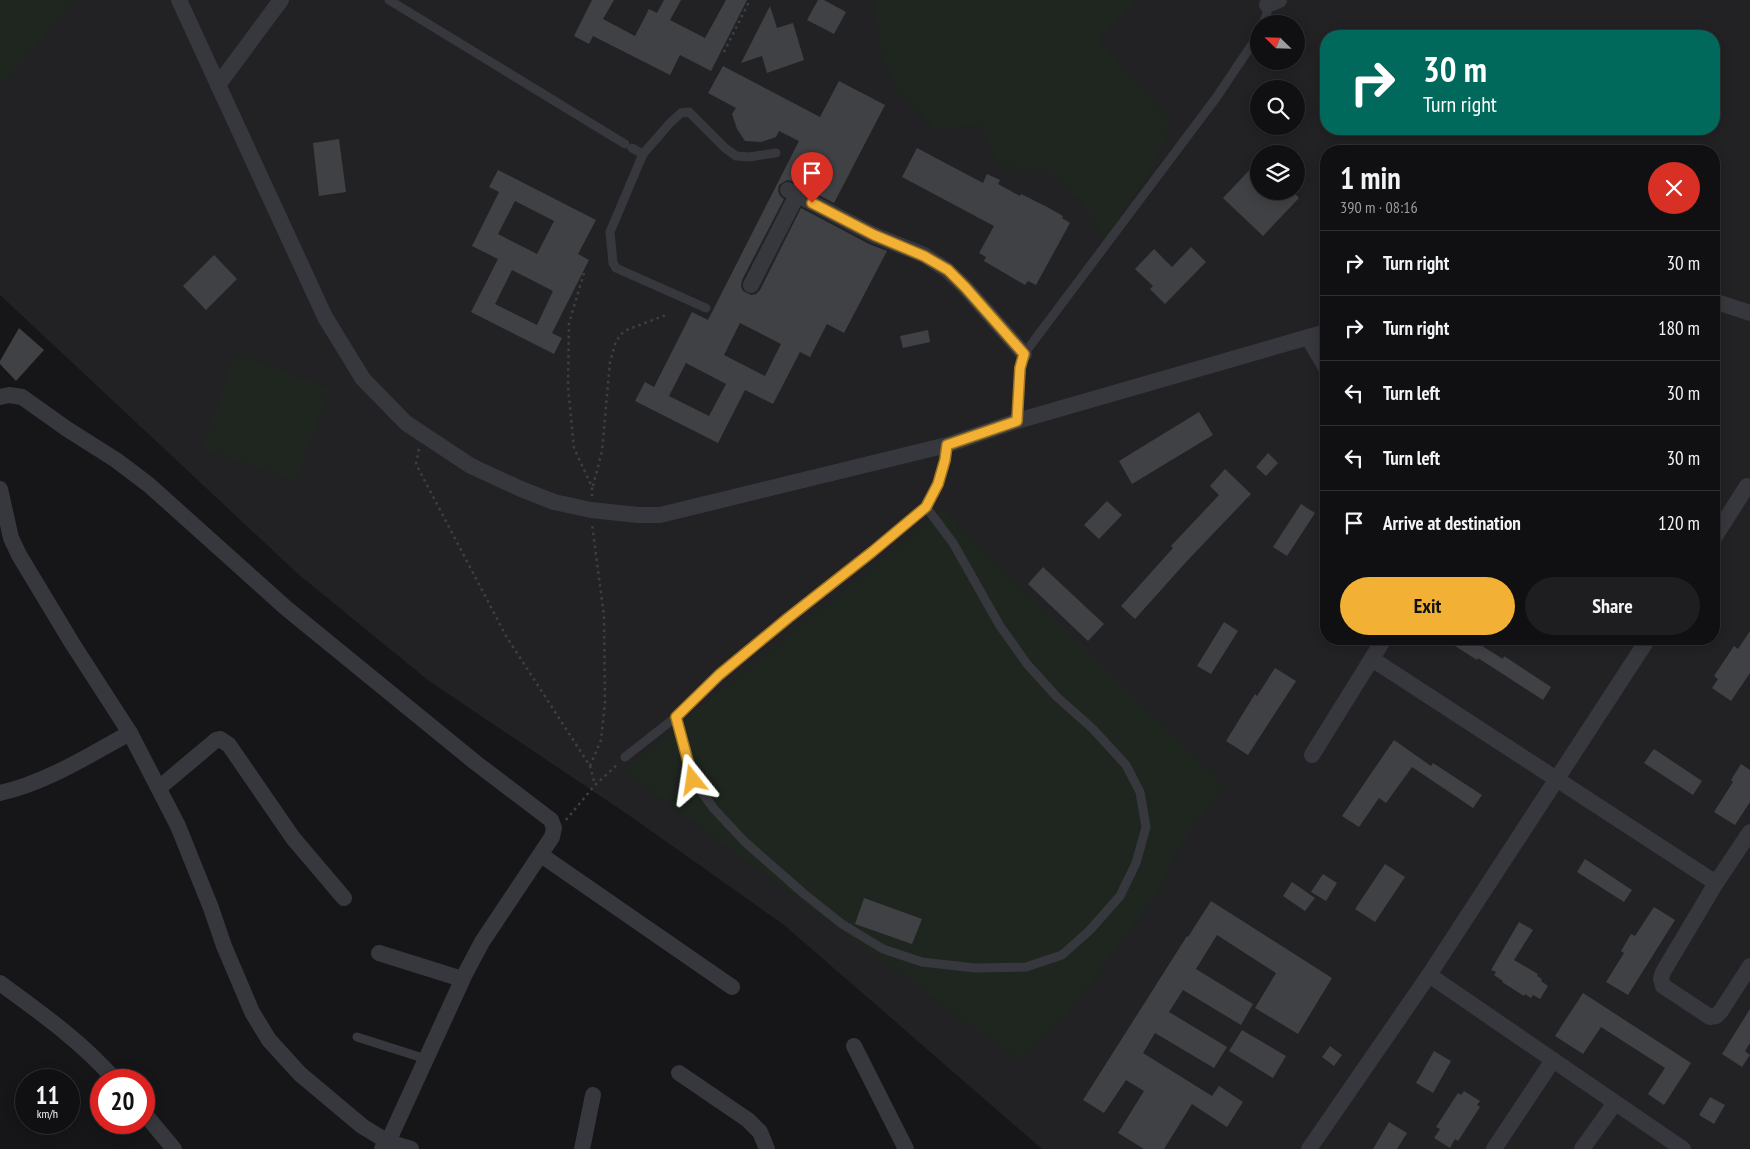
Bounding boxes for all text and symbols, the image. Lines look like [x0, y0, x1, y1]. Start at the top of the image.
north arrow [1250, 15, 1305, 70]
map controls [1250, 15, 1305, 200]
text: 30 m [1423, 46, 1487, 92]
icon: right [1340, 50, 1405, 115]
button: search [1250, 80, 1305, 135]
text: Turn right [1423, 90, 1497, 118]
button: layers [1250, 145, 1305, 200]
pin [791, 152, 833, 203]
text: 1 min [1340, 158, 1401, 197]
icon: arrive [798, 159, 826, 187]
button: close [1648, 162, 1700, 214]
text: 390 m · 08:16 [1340, 197, 1418, 217]
icon: right [1340, 249, 1368, 277]
text: Turn right [1383, 251, 1449, 275]
text: 30 m [1667, 251, 1700, 275]
icon: right [1340, 314, 1368, 342]
text: Turn right [1383, 316, 1449, 340]
text: 180 m [1658, 316, 1700, 340]
icon: left [1340, 379, 1368, 407]
text: Turn left [1383, 381, 1440, 405]
text: 30 m [1667, 381, 1700, 405]
icon: left [1340, 444, 1368, 472]
text: Turn left [1383, 446, 1440, 470]
text: 30 m [1667, 446, 1700, 470]
icon: arrive [1340, 509, 1368, 537]
text: Arrive at destination [1383, 511, 1521, 535]
text: 120 m [1658, 511, 1700, 535]
button: Exit [1340, 577, 1515, 635]
button: Share [1525, 577, 1700, 635]
position arrow [666, 753, 718, 805]
speed limit sign: 20 [90, 1069, 155, 1134]
text: 11 [36, 1079, 59, 1111]
text: km/h [37, 1106, 58, 1121]

